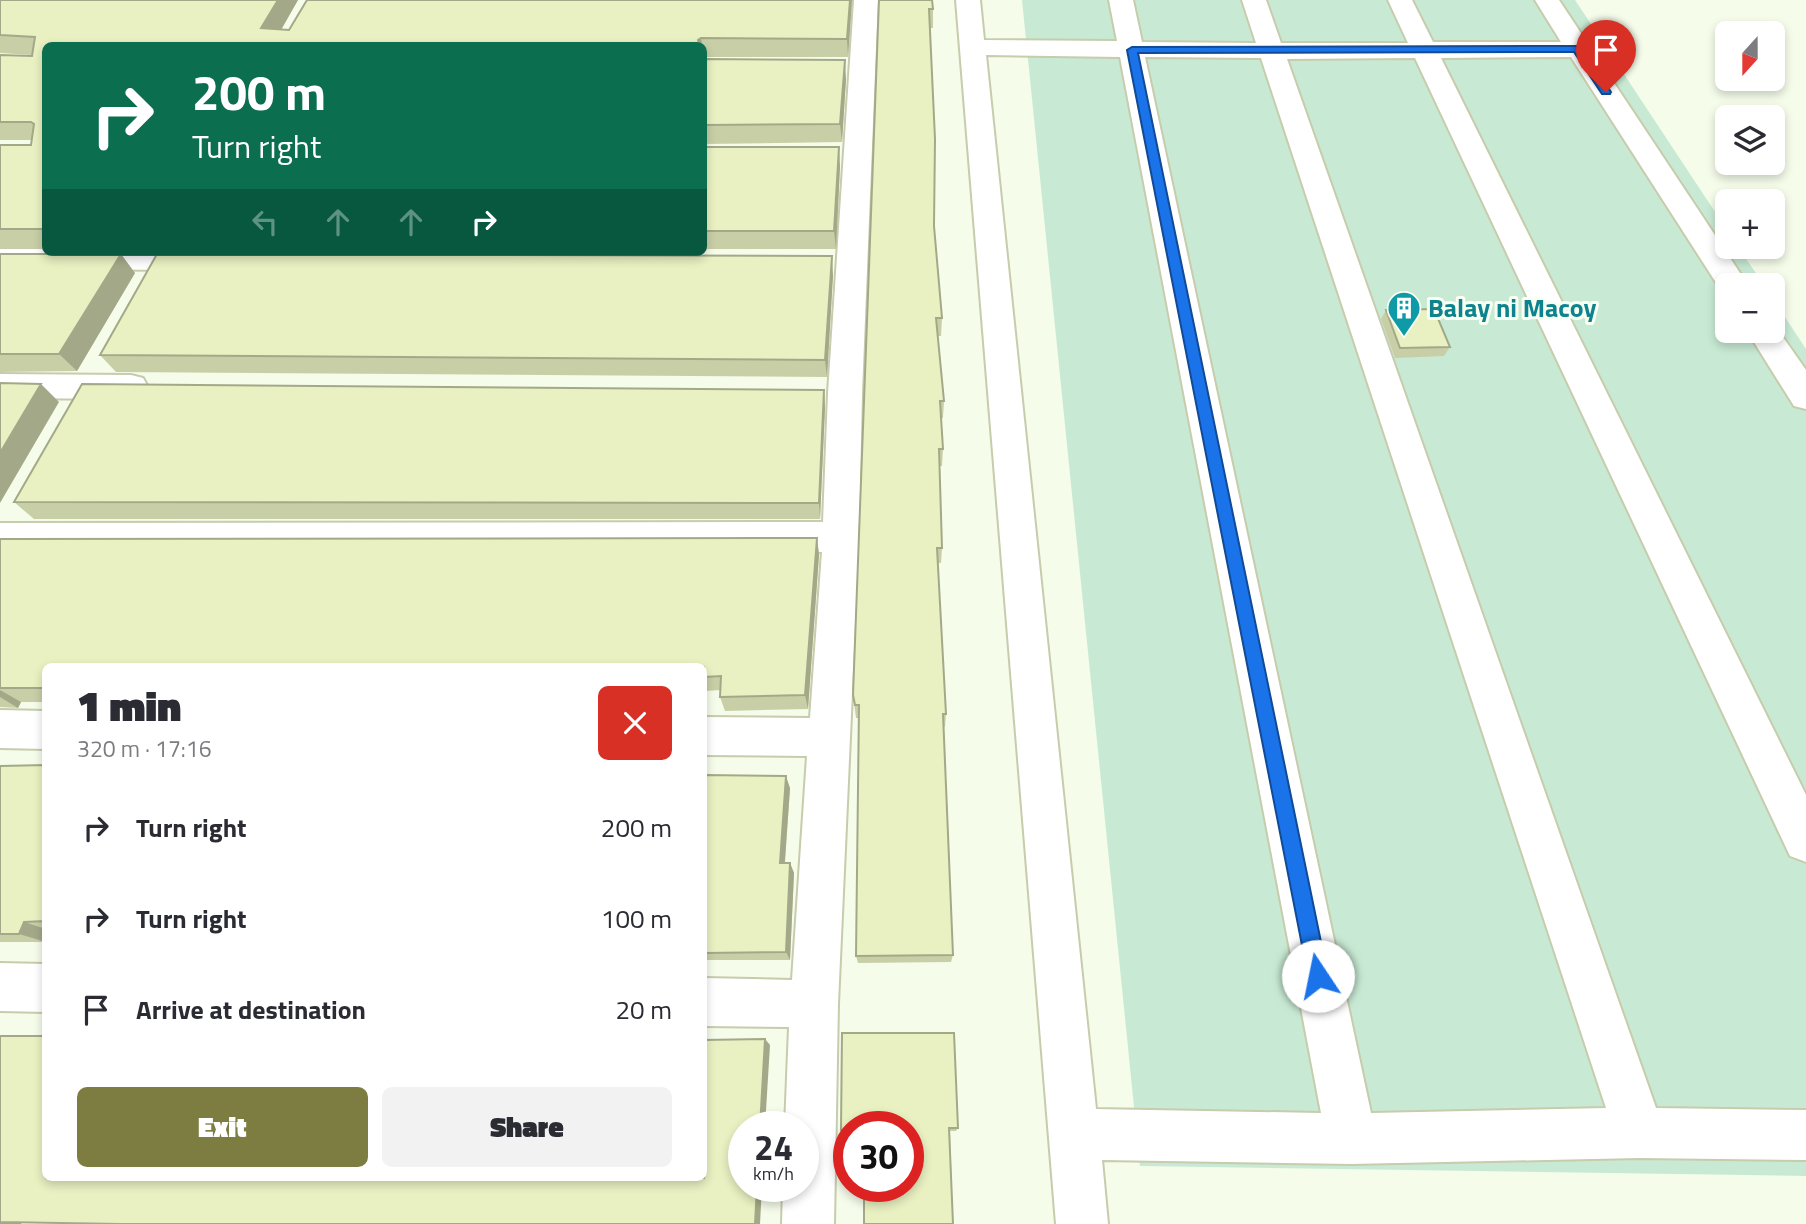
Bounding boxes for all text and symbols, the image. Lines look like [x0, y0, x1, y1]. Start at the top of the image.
pin [1576, 20, 1636, 92]
north arrow [1715, 21, 1785, 91]
map controls [1715, 21, 1785, 343]
icon: arrive [1587, 31, 1625, 69]
text: 200 m [192, 54, 326, 129]
icon: right [77, 70, 168, 161]
button: layers [1715, 105, 1785, 175]
text: Turn right [192, 122, 321, 170]
button: + [1715, 189, 1785, 259]
icon: left [246, 203, 284, 241]
icon: ahead [319, 203, 357, 241]
icon: ahead [392, 203, 430, 241]
icon: right [465, 203, 503, 241]
button: − [1715, 273, 1785, 343]
place label: Balay ni Macoy [1428, 288, 1596, 327]
building icon: Balay ni Macoy [1385, 289, 1423, 338]
text: 1 min [77, 673, 181, 737]
button: close [598, 686, 672, 760]
text: 320 m · 17:16 [77, 731, 212, 766]
text: Turn right [136, 808, 247, 847]
text: 200 m [601, 808, 672, 847]
icon: right [77, 809, 115, 847]
text: Turn right [136, 899, 247, 938]
text: 100 m [601, 899, 672, 938]
icon: right [77, 900, 115, 938]
position arrow [1281, 939, 1355, 1013]
text: Arrive at destination [136, 990, 366, 1029]
text: 20 m [615, 990, 672, 1029]
icon: arrive [77, 991, 115, 1029]
button: Exit [77, 1087, 368, 1167]
button: Share [382, 1087, 672, 1167]
speed limit sign: 30 [833, 1111, 924, 1202]
text: 24 [754, 1120, 793, 1174]
text: km/h [753, 1160, 794, 1187]

